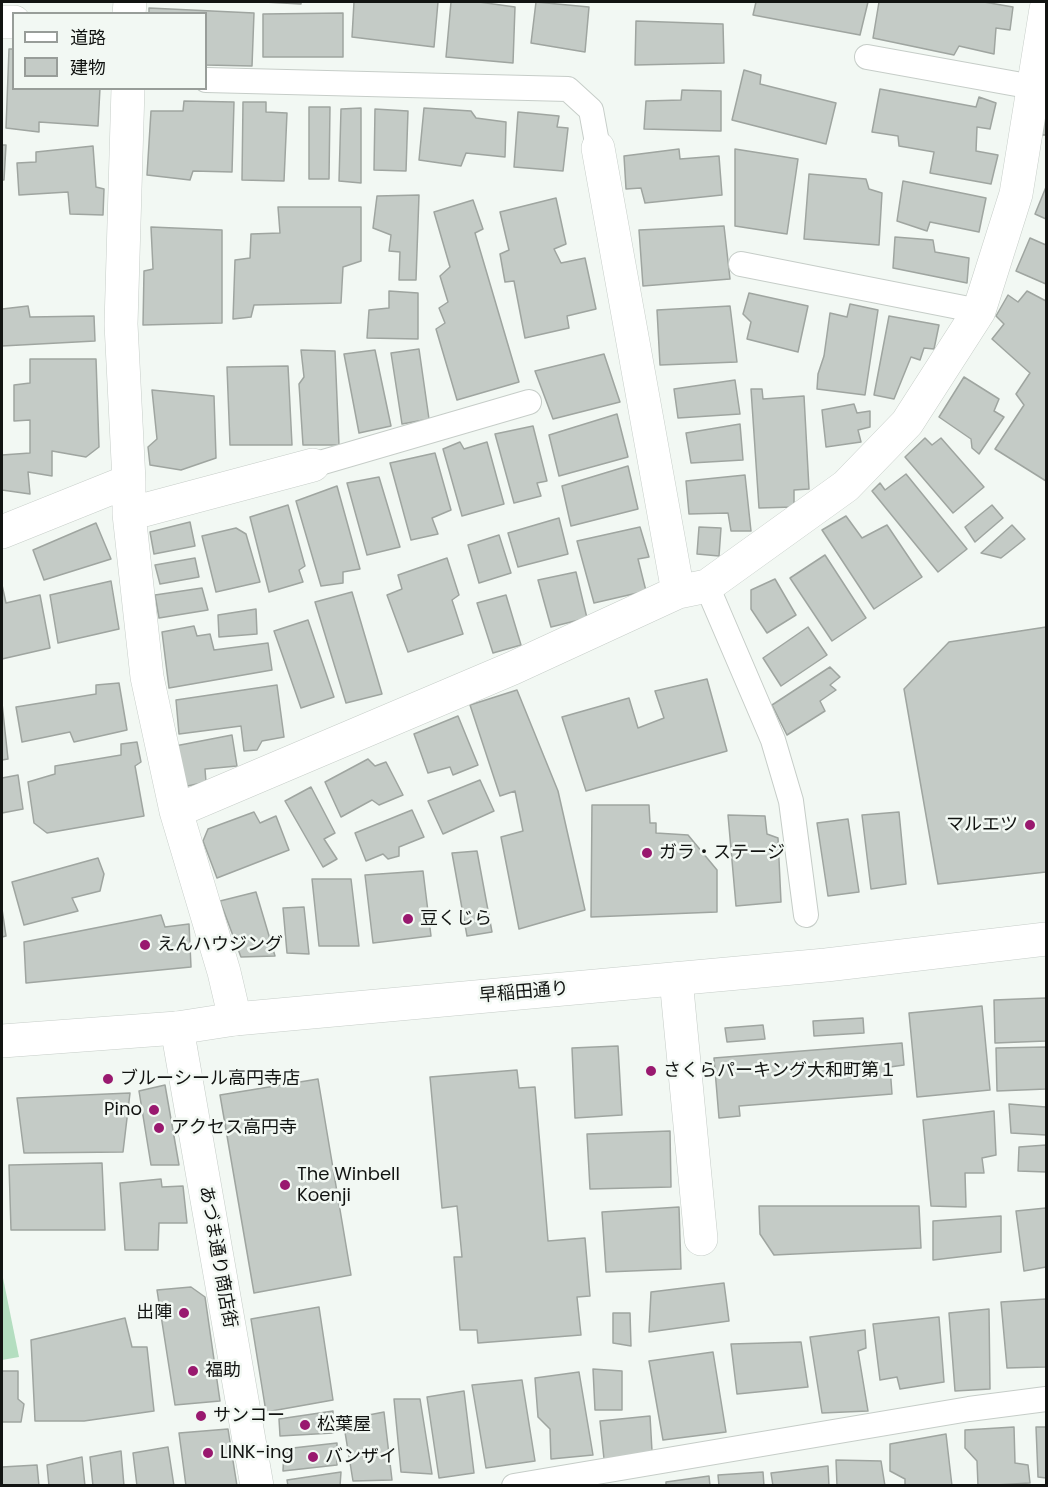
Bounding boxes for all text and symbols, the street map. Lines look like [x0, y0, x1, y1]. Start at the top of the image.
legend [12, 12, 207, 90]
text: 道路 [70, 25, 106, 50]
text: 建物 [70, 55, 106, 80]
place label: マルエツ [946, 814, 1018, 836]
marker: マルエツ [1023, 818, 1037, 832]
place label: ガラ・ステージ [659, 842, 785, 864]
marker: ガラ・ステージ [640, 846, 654, 860]
place label: 豆くじら [420, 908, 492, 930]
marker: 豆くじら [401, 912, 415, 926]
place label: えんハウジング [157, 934, 283, 956]
marker: えんハウジング [138, 938, 152, 952]
street label: 早稲田通り [478, 978, 570, 1008]
place label: さくらパーキング大和町第１ [663, 1060, 897, 1082]
marker: さくらパーキング大和町第１ [644, 1064, 658, 1078]
place label: ブルーシール高円寺店 [120, 1068, 300, 1090]
marker: ブルーシール高円寺店 [101, 1072, 115, 1086]
place label: Pino [104, 1099, 142, 1121]
marker: Pino [147, 1103, 161, 1117]
place label: アクセス高円寺 [171, 1117, 297, 1139]
marker: アクセス高円寺 [152, 1121, 166, 1135]
place label: The Winbell Koenji [297, 1164, 400, 1206]
marker: The Winbell Koenji [278, 1178, 292, 1192]
street label: あづま通り商店街 [194, 1184, 240, 1330]
place label: 出陣 [136, 1302, 172, 1324]
marker: 出陣 [177, 1306, 191, 1320]
place label: 福助 [205, 1360, 241, 1382]
marker: 福助 [186, 1364, 200, 1378]
place label: サンコー [213, 1405, 285, 1427]
marker: サンコー [194, 1409, 208, 1423]
place label: 松葉屋 [317, 1414, 371, 1436]
marker: 松葉屋 [298, 1418, 312, 1432]
place label: LINK-ing [220, 1442, 294, 1464]
marker: LINK-ing [201, 1446, 215, 1460]
place label: バンザイ [325, 1446, 397, 1468]
marker: バンザイ [306, 1450, 320, 1464]

